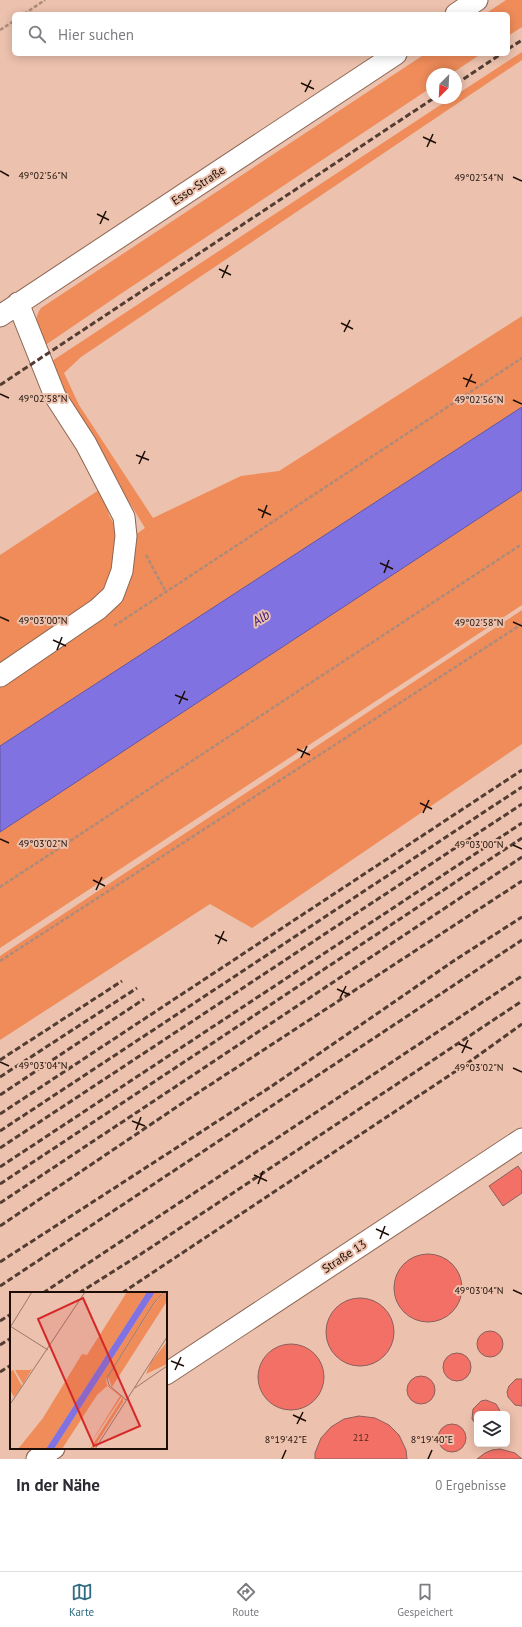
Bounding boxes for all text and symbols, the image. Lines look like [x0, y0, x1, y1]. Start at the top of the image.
search box [12, 12, 510, 56]
icon: search [26, 23, 48, 45]
text: Hier suchen [58, 25, 134, 44]
north arrow [426, 68, 462, 104]
street label: Esso-Straße [168, 162, 228, 208]
text: 49°02'56"N [18, 169, 68, 182]
text: 49°02'54"N [454, 171, 504, 184]
text: 49°02'58"N [18, 392, 68, 405]
text: 49°02'56"N [454, 393, 504, 406]
water label: Alb [248, 606, 273, 630]
text: 49°03'00"N [18, 614, 68, 627]
text: 49°02'58"N [454, 616, 504, 629]
text: 49°03'02"N [18, 837, 68, 850]
text: 49°03'00"N [454, 838, 504, 851]
text: 49°03'04"N [18, 1059, 68, 1072]
text: 49°03'02"N [454, 1061, 504, 1074]
street label: Straße 13 [319, 1236, 369, 1276]
text: 49°03'04"N [454, 1284, 504, 1297]
inset map [10, 1292, 167, 1449]
map controls [474, 1411, 510, 1447]
button: layers [474, 1411, 510, 1447]
house number: 212 [353, 1431, 369, 1444]
text: 8°19'42"E [265, 1433, 307, 1446]
text: 8°19'40"E [411, 1433, 453, 1446]
text: In der Nähe [16, 1474, 100, 1496]
text: 0 Ergebnisse [435, 1477, 506, 1494]
tab: Karte [69, 1581, 94, 1619]
tab: Route [232, 1581, 259, 1619]
tab: Gespeichert [397, 1581, 453, 1619]

